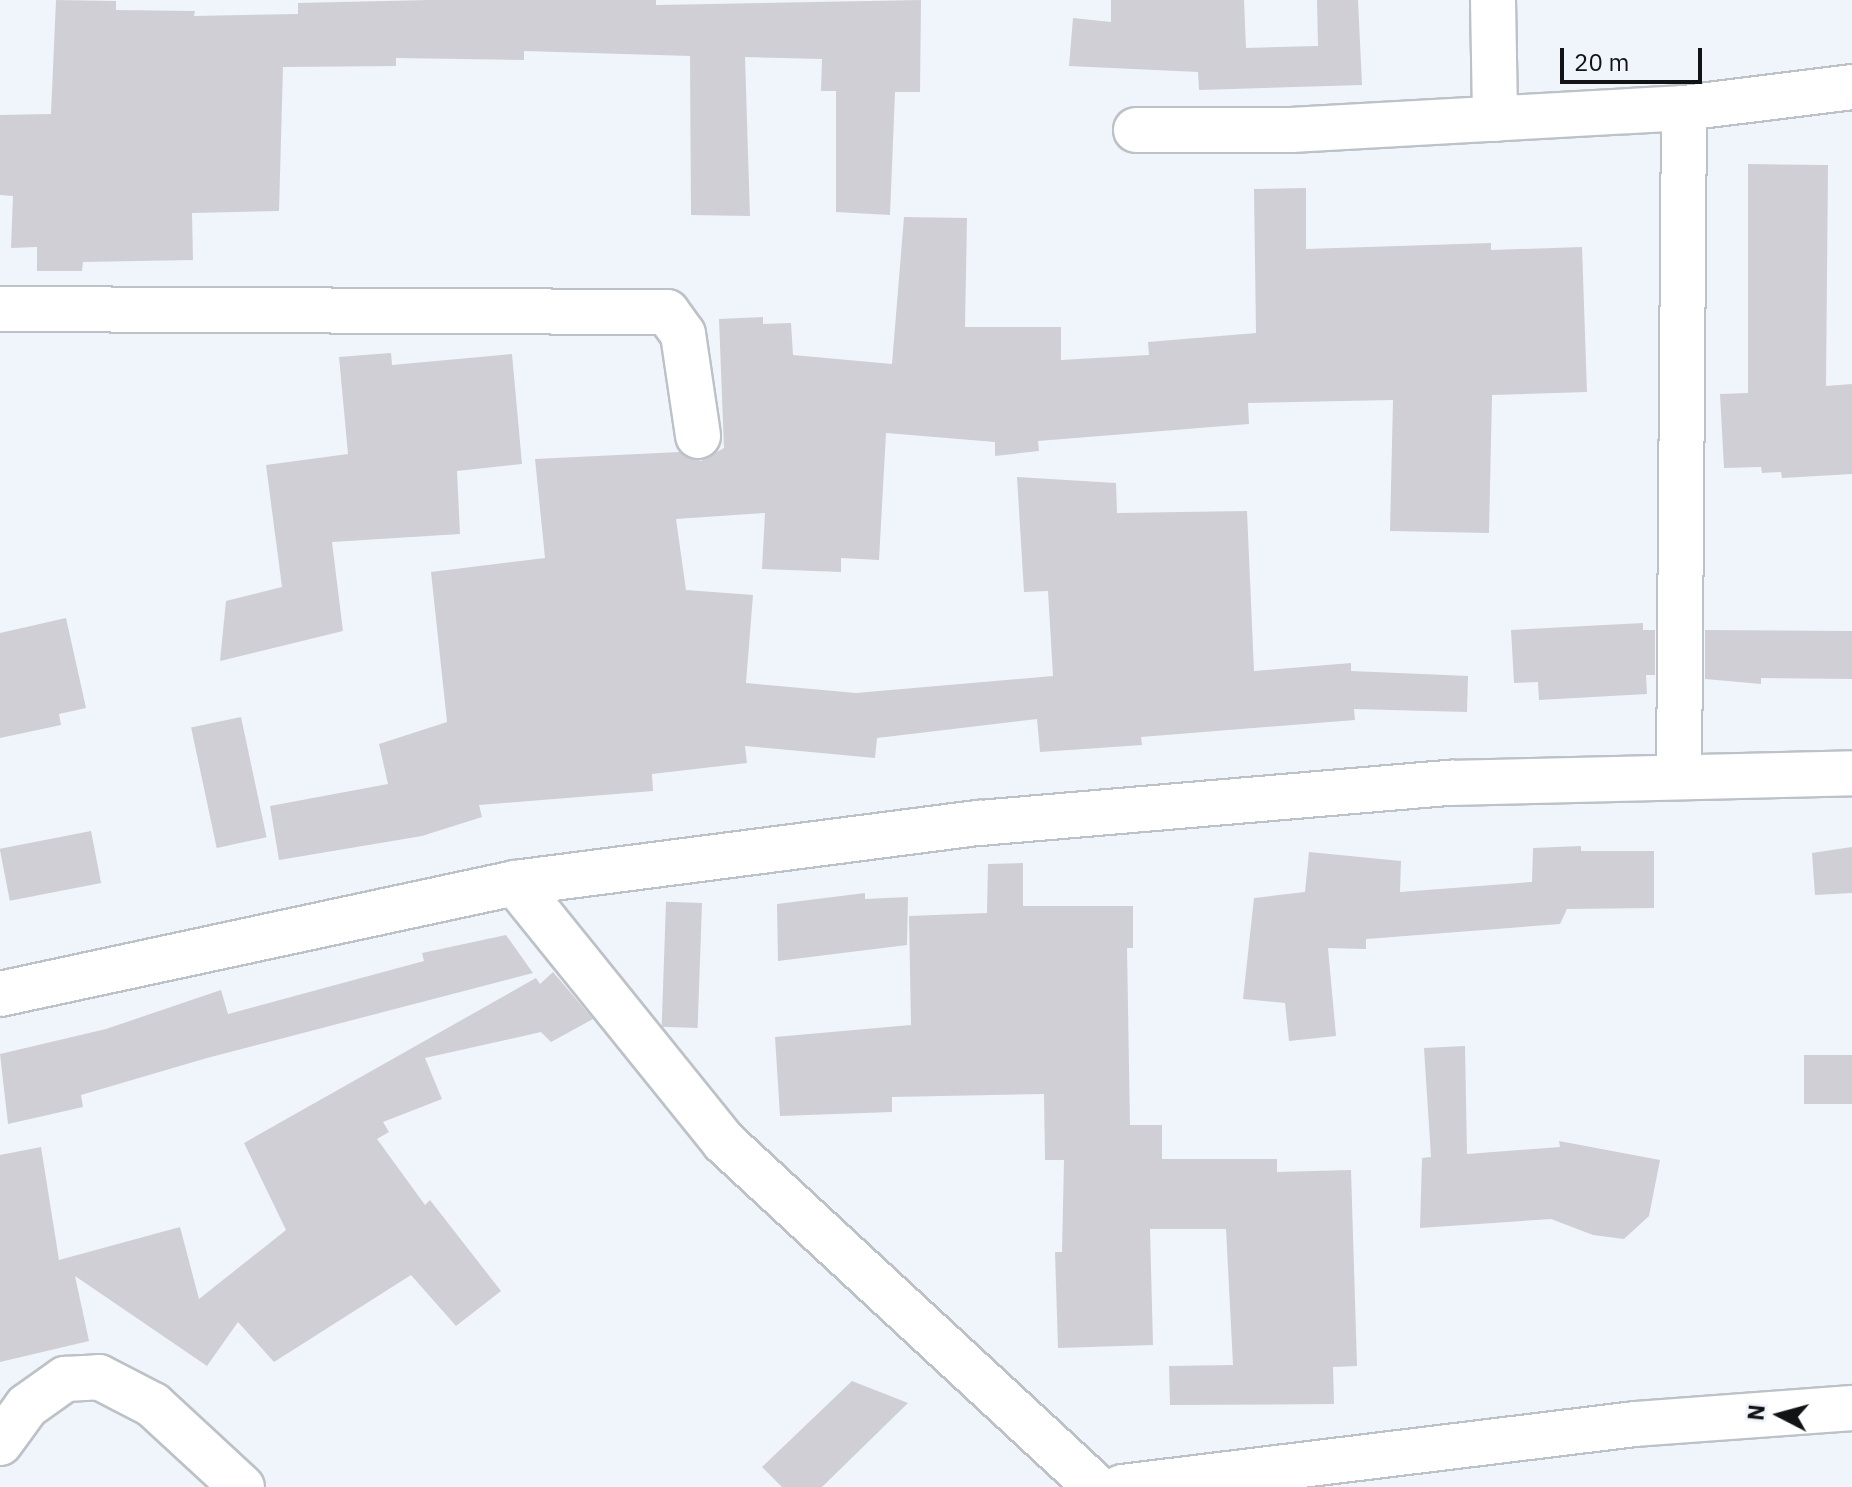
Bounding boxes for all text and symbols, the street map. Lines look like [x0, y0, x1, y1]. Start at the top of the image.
scale bar [1564, 32, 1706, 82]
text: 20 m [1574, 46, 1629, 78]
north arrow [1740, 1375, 1820, 1455]
text: N [1740, 1403, 1771, 1422]

